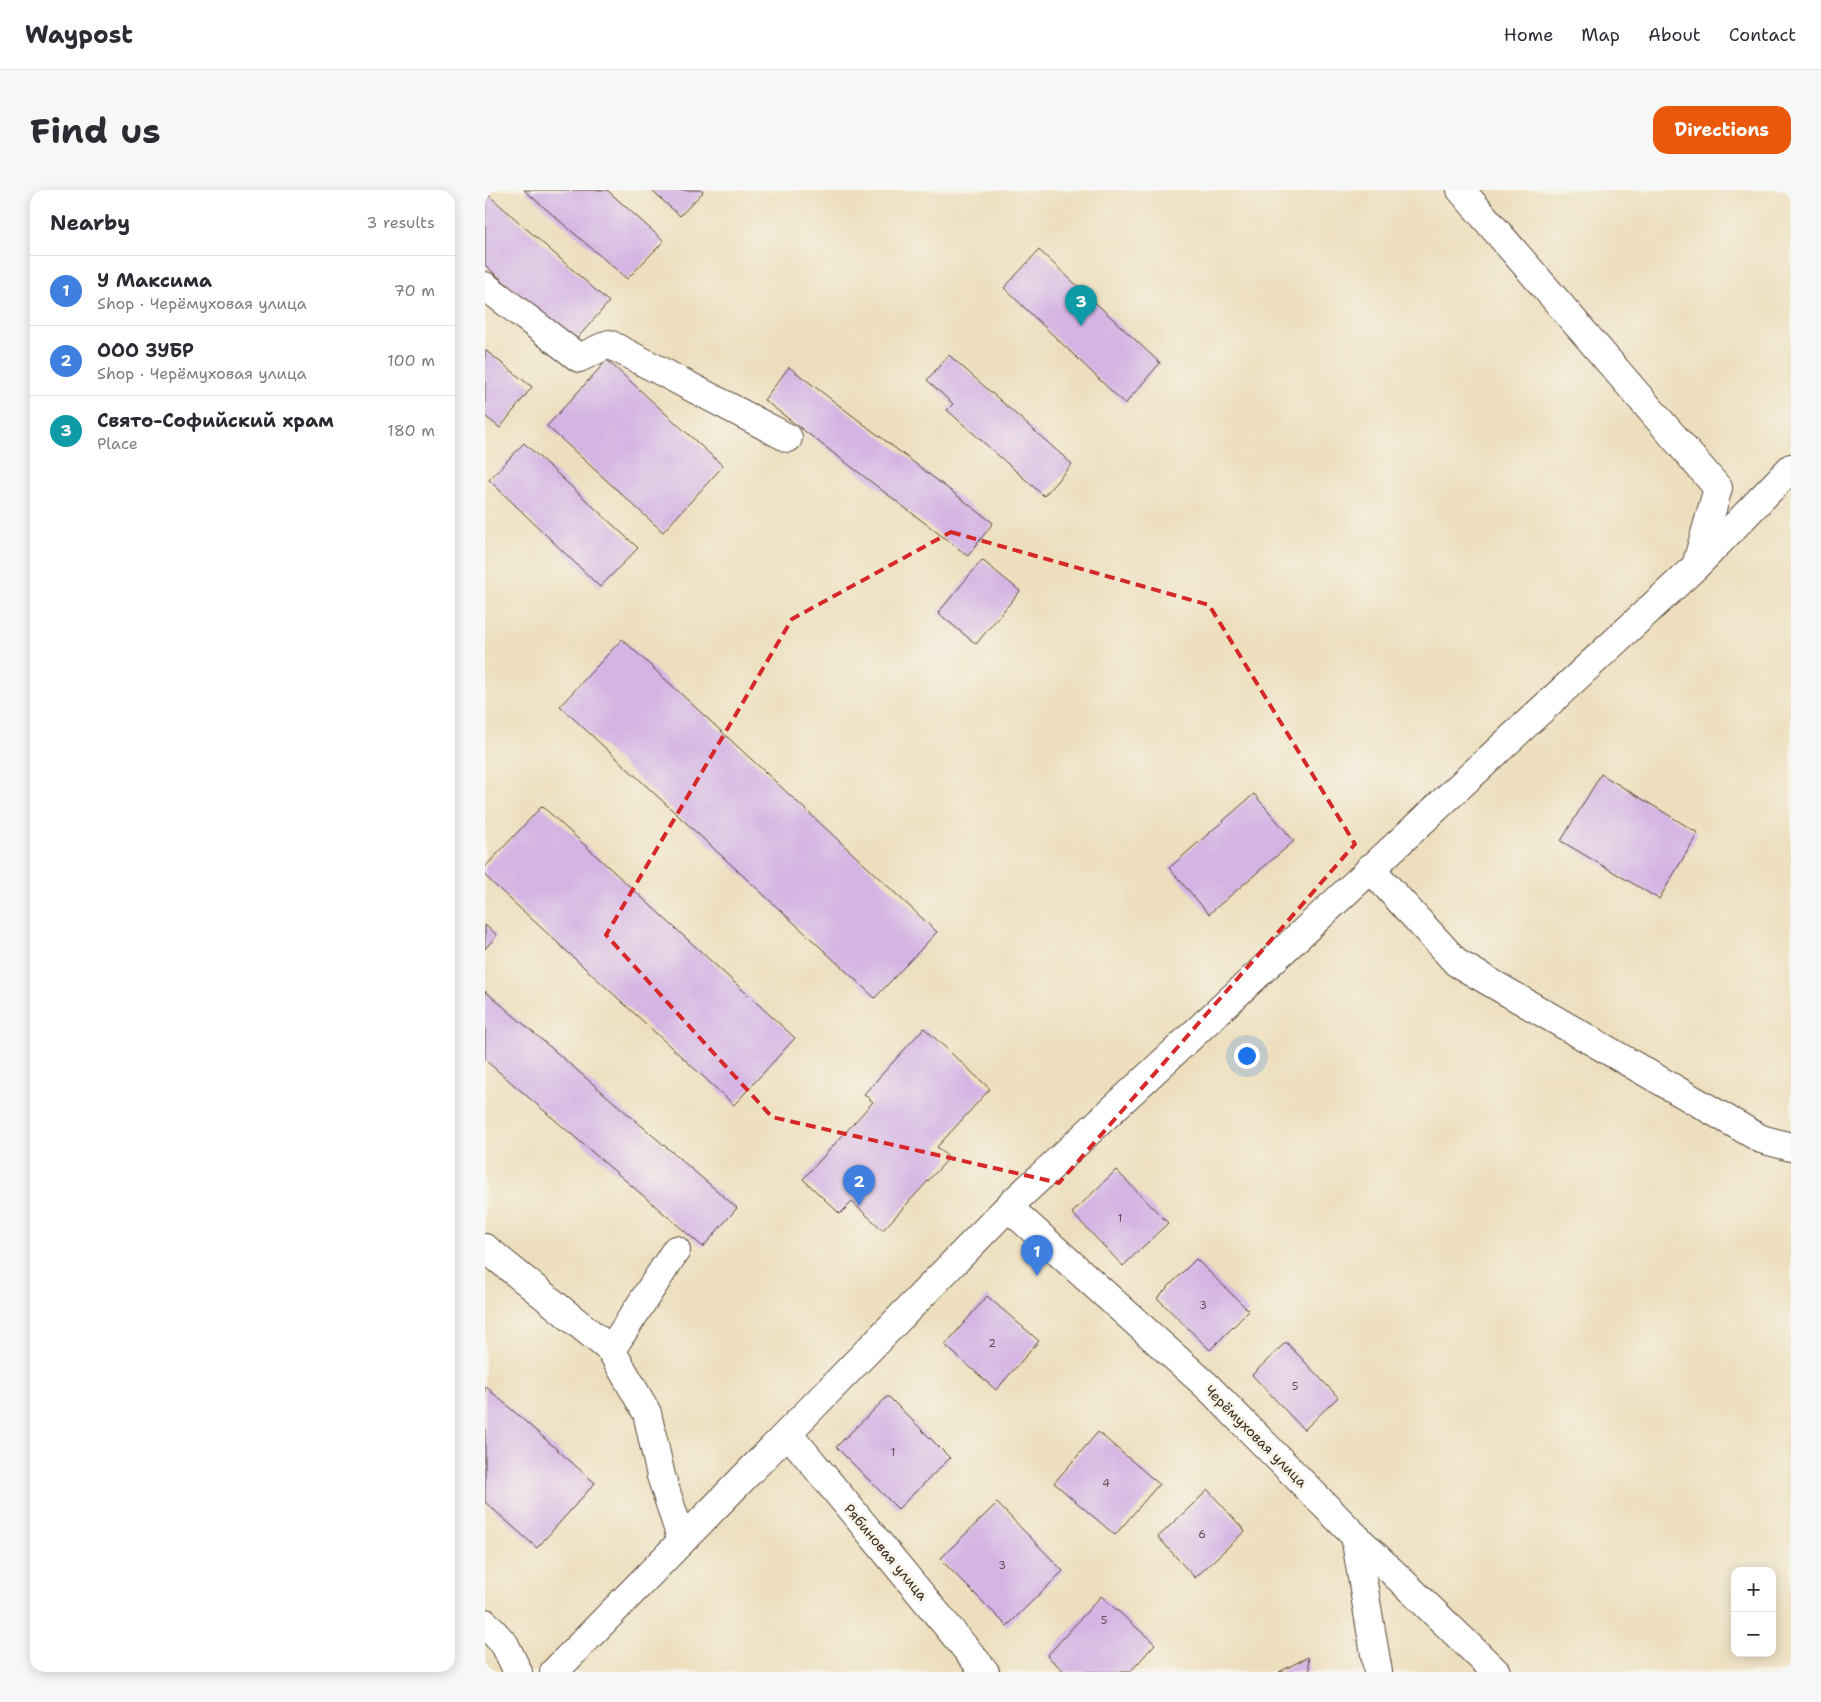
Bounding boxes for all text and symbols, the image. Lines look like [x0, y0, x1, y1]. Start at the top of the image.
text: Waypost [25, 19, 133, 51]
text: Home [1504, 23, 1553, 47]
text: Map [1581, 23, 1620, 47]
text: About [1648, 23, 1701, 47]
text: Contact [1729, 23, 1796, 47]
button: Directions [1653, 106, 1791, 154]
text: Find us [30, 107, 161, 154]
text: Nearby [50, 209, 130, 237]
text: 3 results [366, 212, 435, 233]
text: У Максима [97, 268, 212, 293]
text: 1 [62, 280, 70, 301]
text: 70 m [394, 280, 435, 301]
pin: 3 [1065, 285, 1097, 326]
text: Shop · Черёмуховая улица [97, 293, 307, 314]
text: ООО ЗУБР [97, 338, 194, 363]
text: 2 [60, 350, 72, 371]
text: 100 m [387, 350, 435, 371]
text: Shop · Черёмуховая улица [97, 363, 307, 384]
text: Свято-Софийский храм [97, 408, 334, 433]
text: 3 [60, 420, 72, 441]
text: 180 m [387, 420, 435, 441]
text: Place [97, 433, 138, 454]
your location [1234, 1043, 1260, 1069]
pin: 2 [843, 1165, 875, 1206]
house number: 1 [1118, 1211, 1122, 1226]
pin: 1 [1021, 1235, 1053, 1276]
house number: 3 [1199, 1298, 1207, 1313]
house number: 2 [988, 1336, 996, 1351]
house number: 5 [1292, 1379, 1299, 1394]
street label: Черёмуховая улица [1201, 1381, 1311, 1491]
house number: 1 [891, 1445, 895, 1460]
house number: 4 [1102, 1476, 1110, 1491]
street label: Рябиновая улица [840, 1500, 932, 1604]
house number: 6 [1198, 1527, 1206, 1542]
house number: 3 [998, 1558, 1006, 1573]
map controls [1731, 1567, 1776, 1657]
button: + [1731, 1567, 1776, 1612]
button: − [1731, 1612, 1776, 1657]
house number: 5 [1101, 1613, 1108, 1628]

